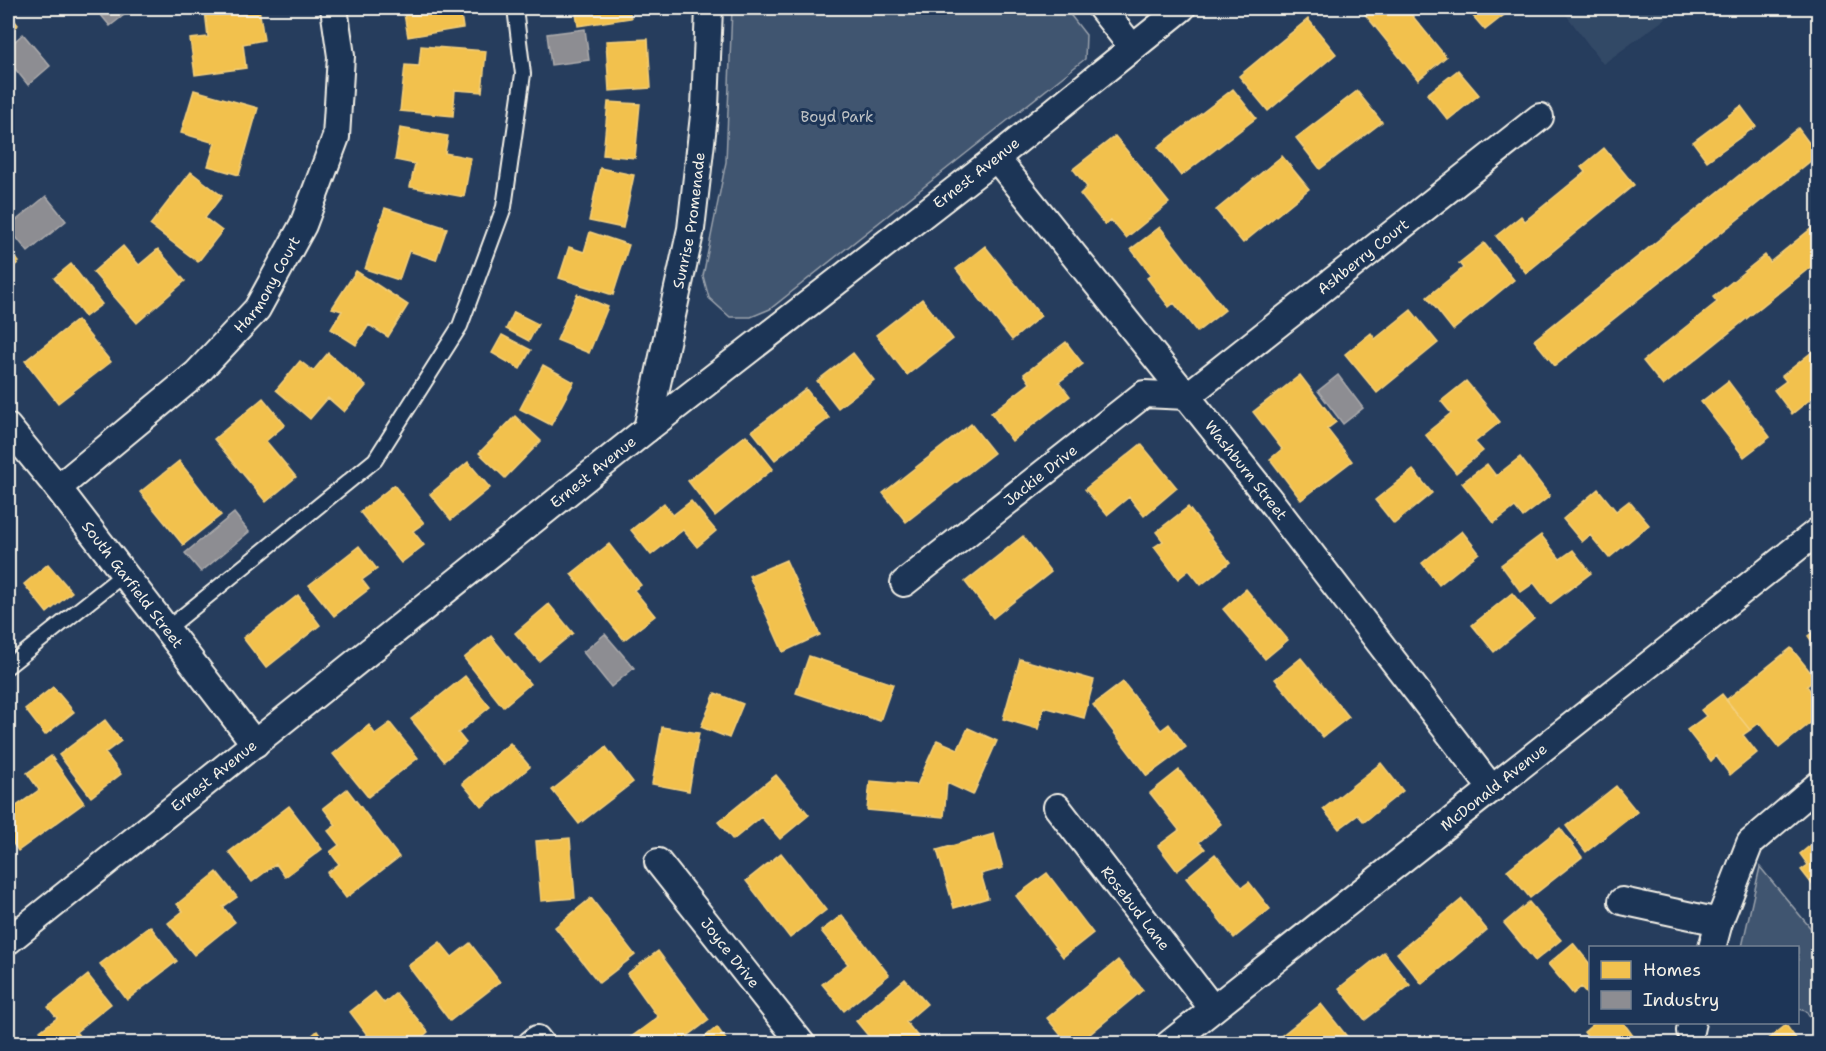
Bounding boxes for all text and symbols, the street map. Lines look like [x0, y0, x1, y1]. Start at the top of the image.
park label: Boyd Park [800, 107, 874, 127]
street label: Ernest Avenue [929, 133, 1024, 213]
street label: Sunrise Promenade [668, 151, 710, 291]
street label: Ashberry Court [1313, 215, 1413, 299]
street label: Harmony Court [229, 233, 305, 337]
street label: Washburn Street [1200, 416, 1292, 524]
street label: Ernest Avenue [546, 432, 640, 513]
street label: Jackie Drive [1000, 440, 1082, 510]
street label: South Garfield Street [77, 517, 188, 652]
street label: Ernest Avenue [167, 735, 261, 816]
street label: McDonald Avenue [1436, 739, 1551, 836]
street label: Rosebud Lane [1096, 862, 1174, 955]
street label: Joyce Drive [696, 914, 764, 992]
legend [1589, 946, 1799, 1024]
text: Homes [1643, 958, 1701, 982]
text: Industry [1643, 988, 1719, 1012]

